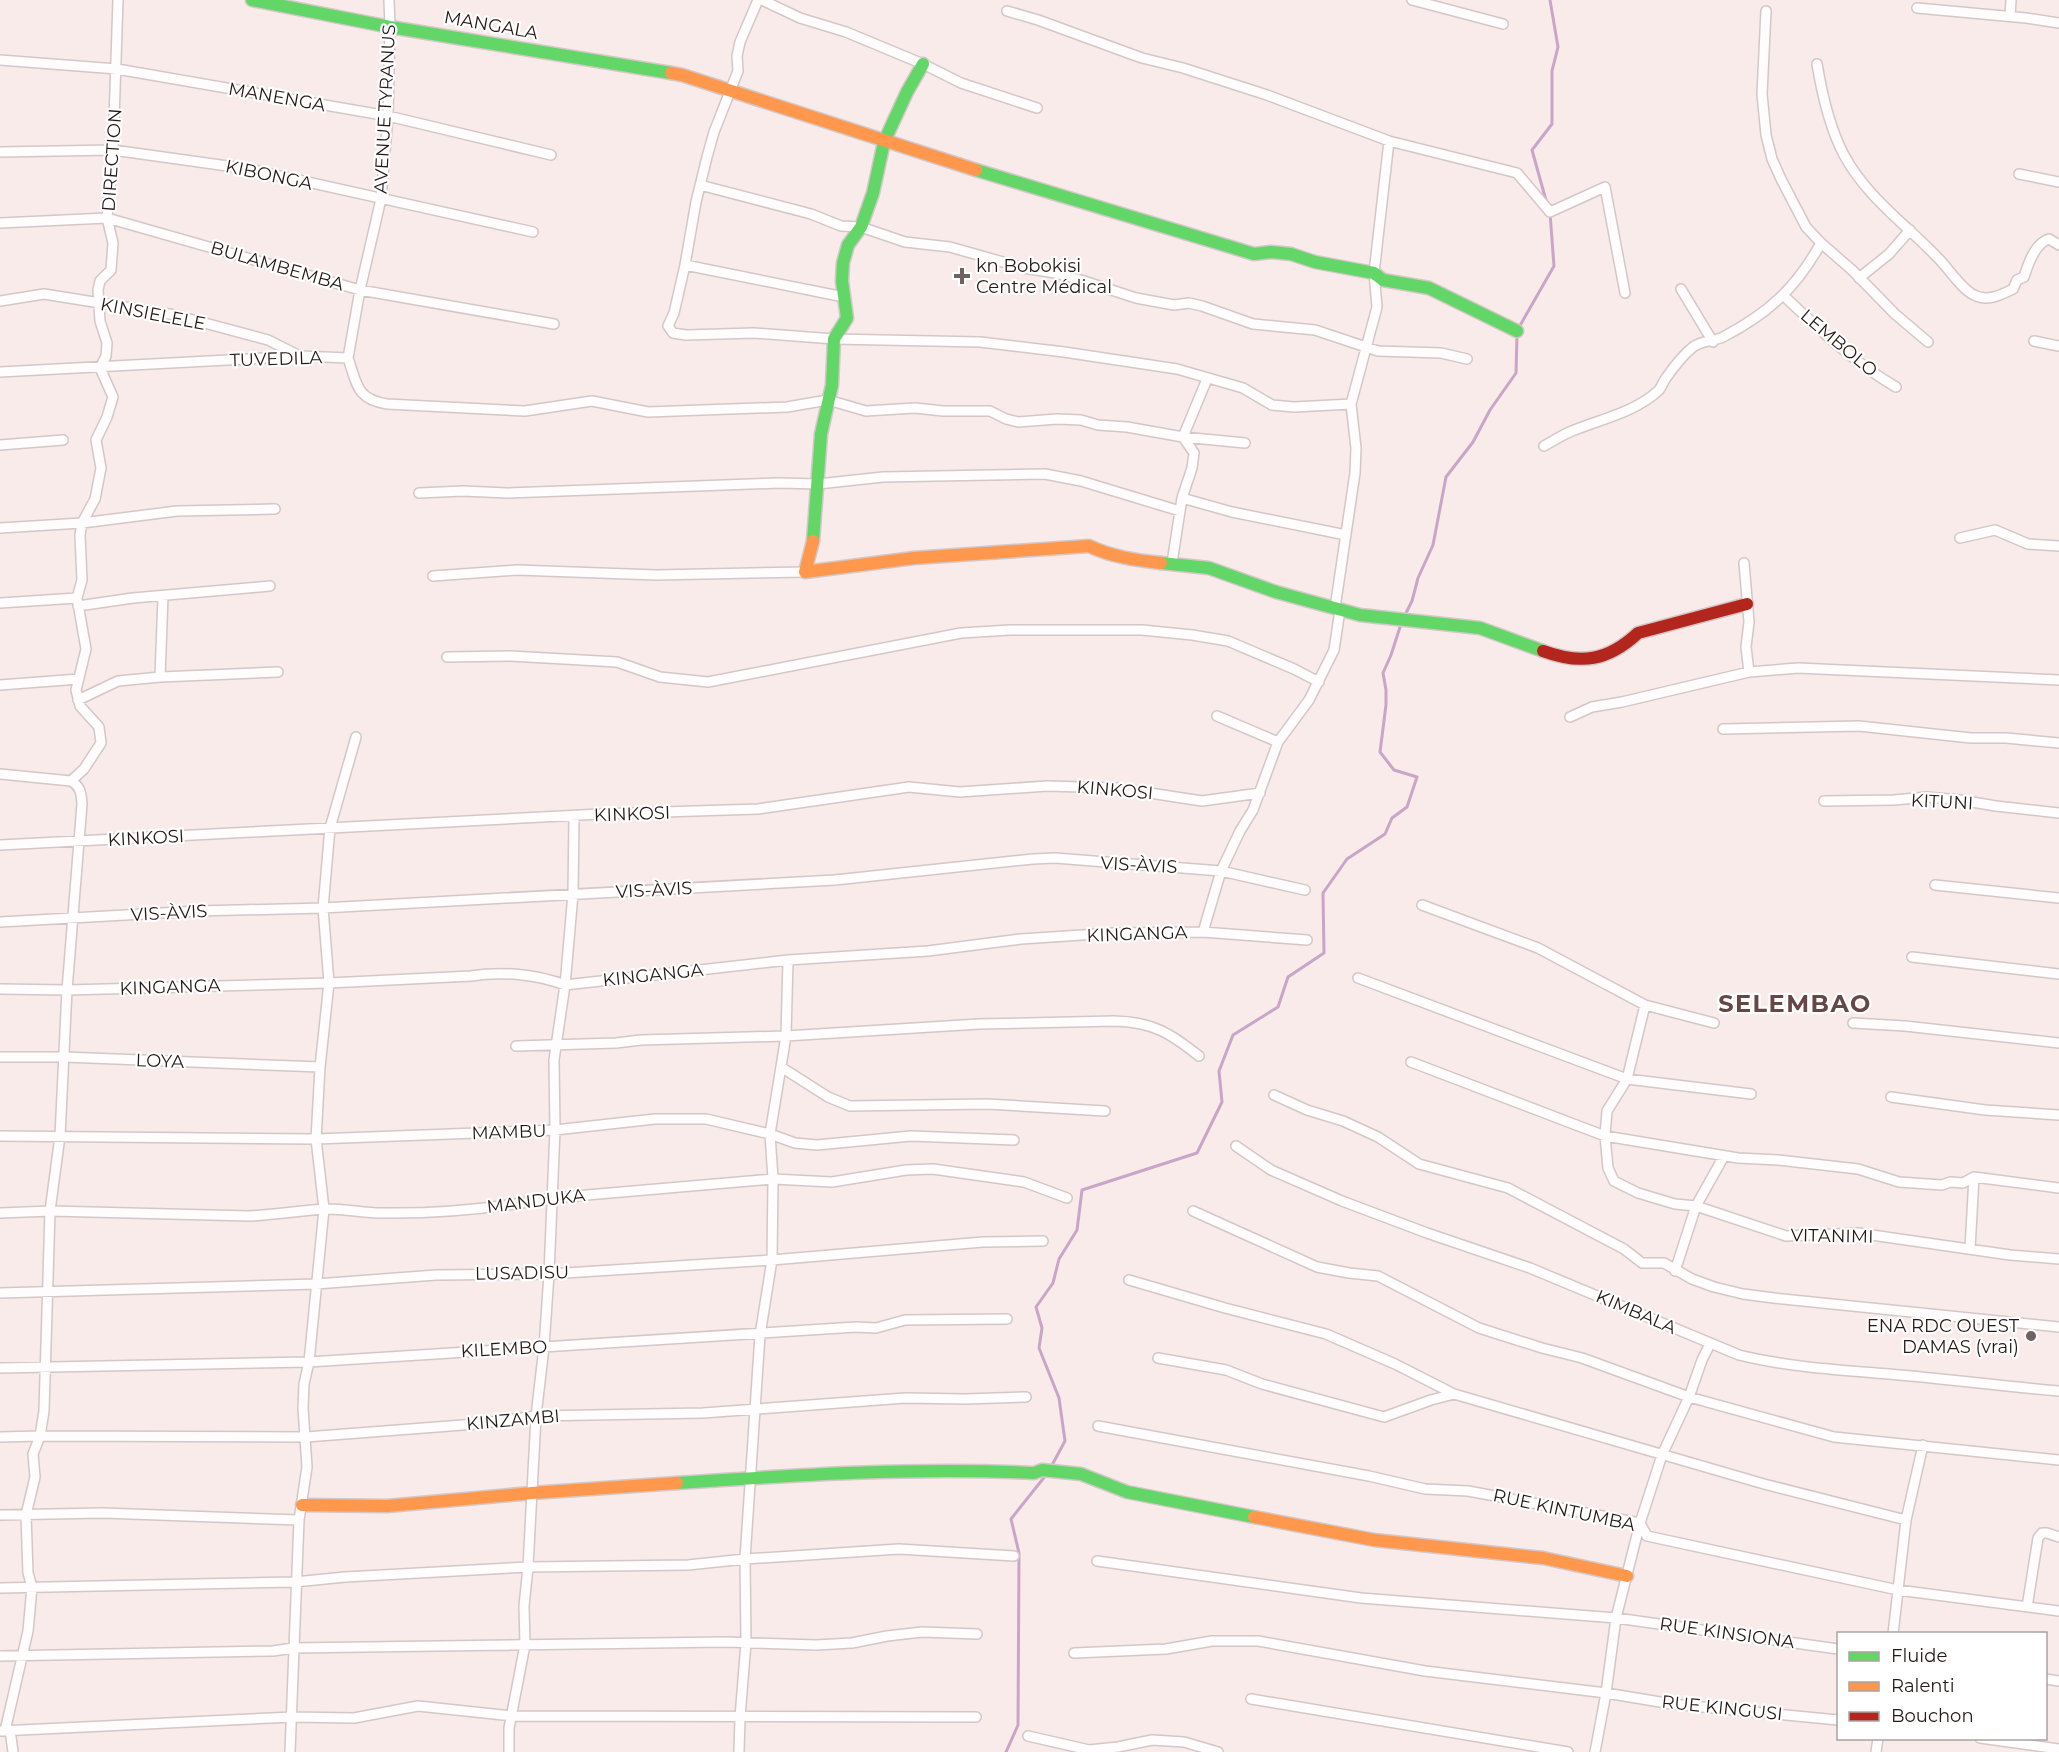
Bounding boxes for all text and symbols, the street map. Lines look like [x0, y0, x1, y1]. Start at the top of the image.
street label: MANGALA [442, 6, 540, 44]
street label: AVENUE TYRANUS [370, 24, 400, 194]
street label: MANENGA [227, 78, 327, 116]
street label: DIRECTION [97, 108, 127, 212]
street label: KIBONGA [223, 155, 315, 195]
street label: BULAMBEMBA [208, 236, 346, 296]
place label: kn Bobokisi Centre Médical [976, 255, 1112, 298]
marker: kn Bobokisi Centre Médical [953, 267, 971, 285]
street label: KINSIELELE [99, 293, 207, 335]
street label: LEMBOLO [1796, 304, 1882, 382]
street label: TUVEDILA [229, 346, 323, 372]
street label: KINKOSI [1076, 776, 1154, 804]
street label: KITUNI [1910, 789, 1974, 815]
street label: KINKOSI [593, 802, 671, 826]
street label: KINKOSI [107, 825, 185, 851]
street label: VIS-ÀVIS [1100, 852, 1178, 878]
street label: VIS-ÀVIS [615, 877, 693, 903]
street label: VIS-ÀVIS [130, 900, 208, 926]
street label: KINGANGA [1086, 921, 1188, 947]
street label: KINGANGA [602, 959, 705, 991]
street label: KINGANGA [119, 974, 221, 1000]
district label: SELEMBAO [1718, 989, 1872, 1018]
street label: LOYA [135, 1049, 185, 1073]
street label: MAMBU [471, 1120, 547, 1144]
street label: MANDUKA [485, 1184, 587, 1218]
street label: VITANIMI [1790, 1224, 1874, 1248]
street label: LUSADISU [475, 1261, 569, 1285]
street label: KIMBALA [1592, 1285, 1680, 1339]
place label: ENA RDC OUEST DAMAS (vrai) [1867, 1315, 2020, 1358]
marker: ENA RDC OUEST DAMAS (vrai) [2024, 1329, 2038, 1343]
street label: KILEMBO [460, 1336, 548, 1362]
street label: KINZAMBI [465, 1405, 561, 1435]
street label: RUE KINTUMBA [1491, 1484, 1637, 1536]
street label: RUE KINSIONA [1658, 1613, 1796, 1653]
legend [1837, 1632, 2047, 1740]
text: Fluide [1891, 1645, 1947, 1667]
text: Ralenti [1891, 1675, 1955, 1697]
street label: RUE KINGUSI [1660, 1691, 1784, 1725]
text: Bouchon [1891, 1705, 1974, 1727]

